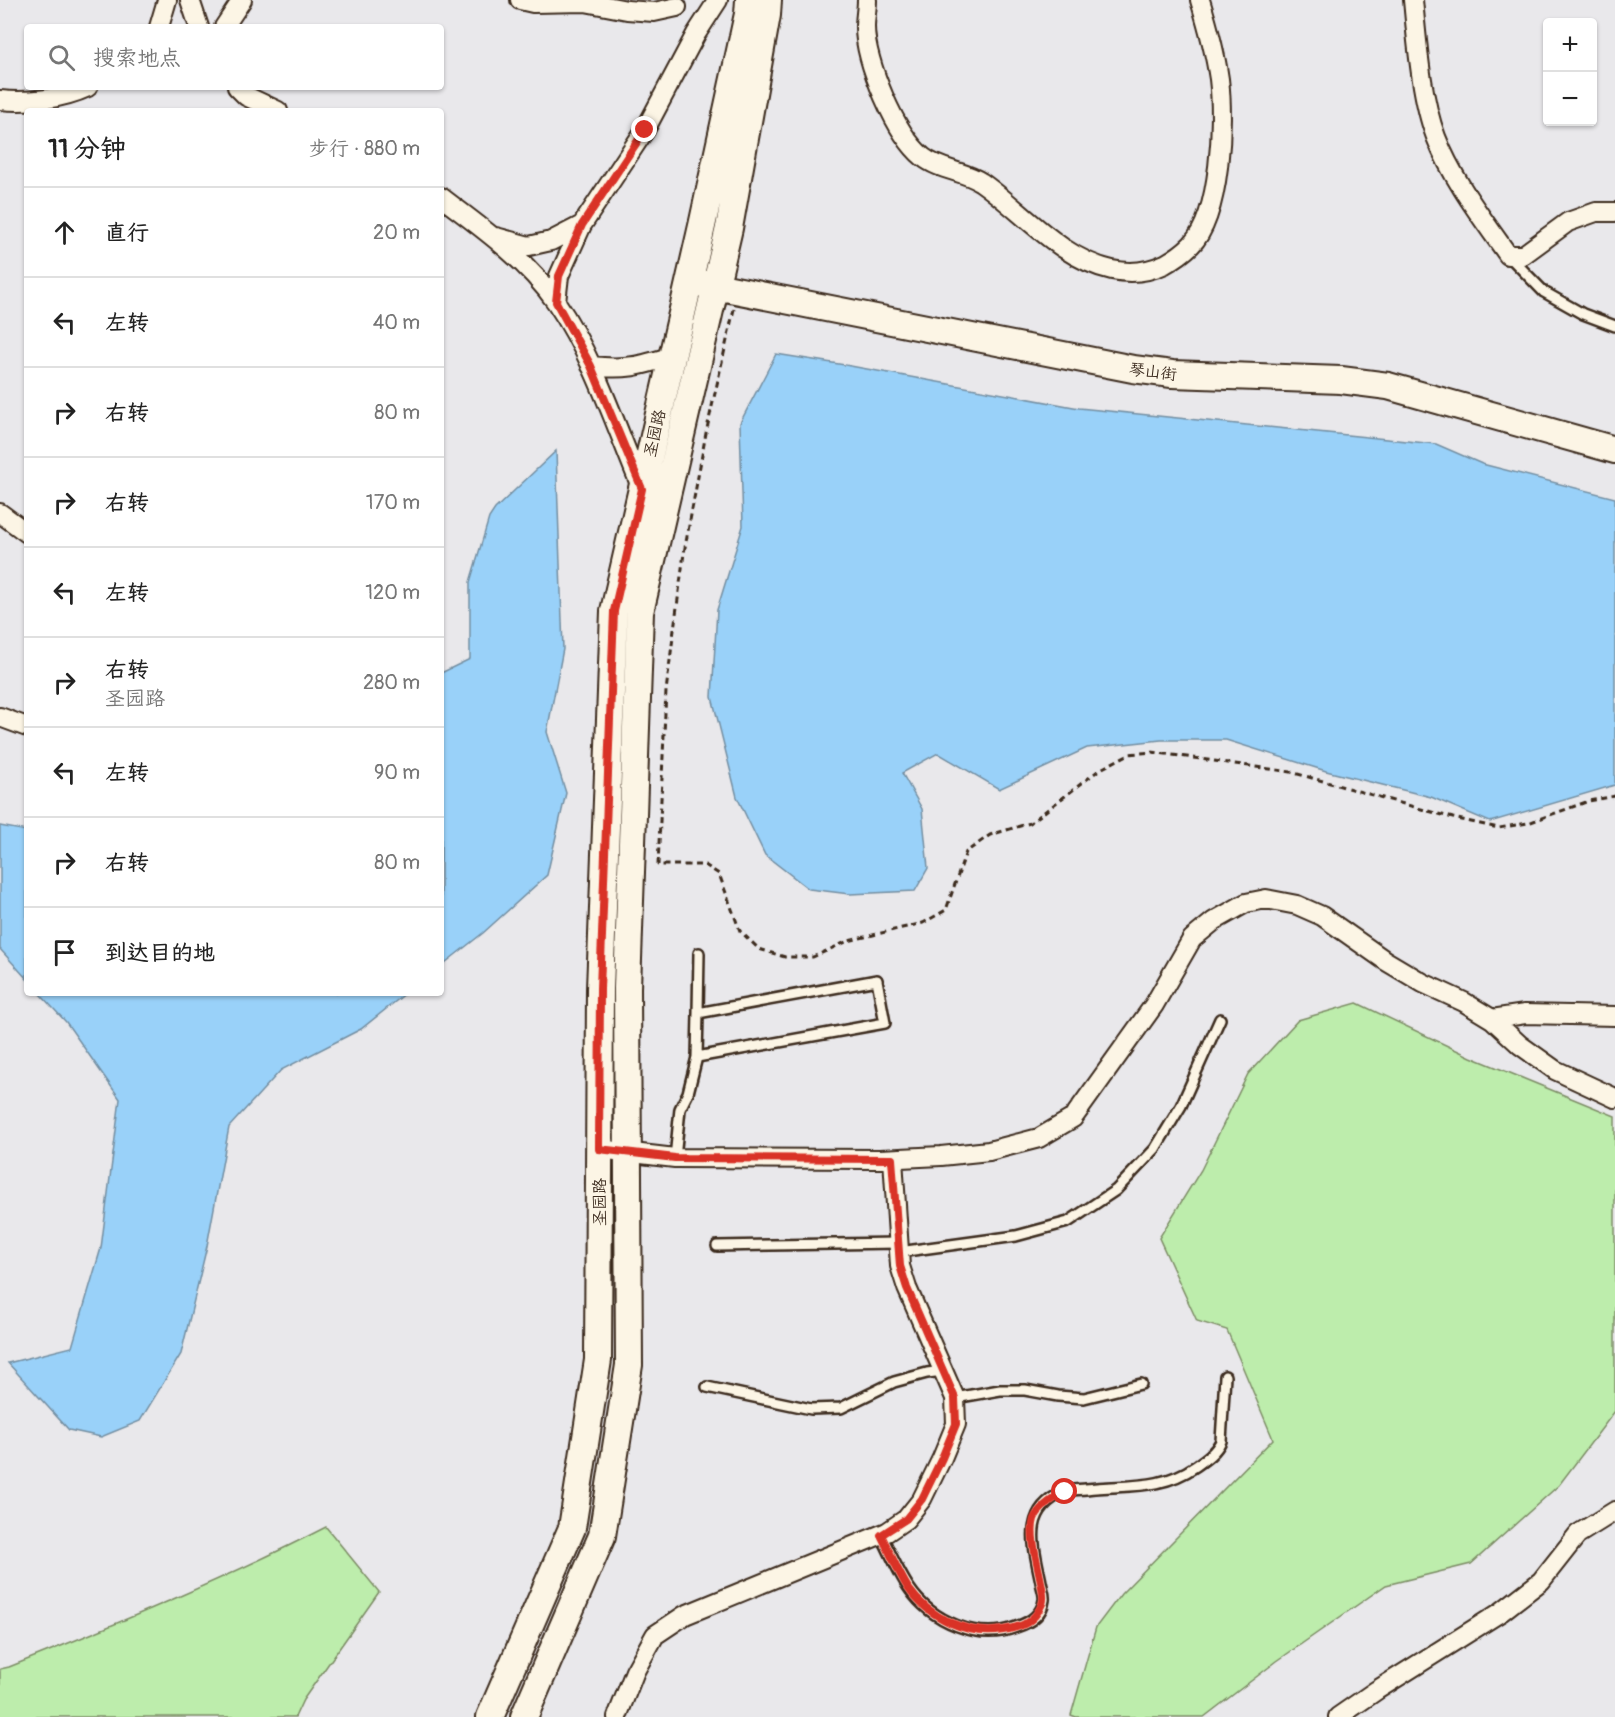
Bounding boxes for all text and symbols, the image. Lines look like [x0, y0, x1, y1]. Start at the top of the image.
map controls [1543, 18, 1597, 126]
button: + [1543, 18, 1597, 72]
search box [24, 24, 444, 90]
icon: search [45, 41, 78, 74]
text: 搜索地点 [93, 44, 181, 72]
button: − [1543, 72, 1597, 126]
route end [631, 116, 657, 142]
text: 11 分钟 [48, 133, 126, 165]
text: 步行 · 880 m [309, 136, 420, 161]
icon: ahead [48, 216, 81, 249]
text: 直行 [105, 219, 149, 247]
text: 20 m [373, 220, 420, 245]
icon: left [48, 306, 81, 339]
text: 左转 [105, 309, 149, 337]
text: 40 m [373, 310, 420, 335]
street label: 琴山街 [1128, 359, 1178, 385]
icon: right [48, 396, 81, 429]
text: 右转 [105, 399, 149, 427]
text: 80 m [374, 400, 420, 425]
street label: 圣园路 [640, 408, 670, 459]
icon: right [48, 486, 81, 519]
text: 右转 [105, 489, 149, 517]
text: 170 m [366, 490, 420, 515]
icon: left [48, 576, 81, 609]
text: 左转 [105, 579, 149, 607]
text: 120 m [365, 580, 420, 605]
text: 右转 [105, 656, 149, 684]
icon: right [48, 666, 81, 699]
text: 280 m [363, 670, 420, 695]
text: 圣园路 [105, 686, 165, 711]
icon: left [48, 756, 81, 789]
text: 左转 [105, 759, 149, 787]
text: 90 m [374, 760, 420, 785]
icon: right [48, 846, 81, 879]
text: 右转 [105, 849, 149, 877]
text: 80 m [374, 850, 420, 875]
icon: arrive [48, 936, 81, 969]
text: 到达目的地 [105, 939, 215, 967]
street label: 圣园路 [590, 1178, 610, 1226]
route start [1051, 1478, 1077, 1504]

